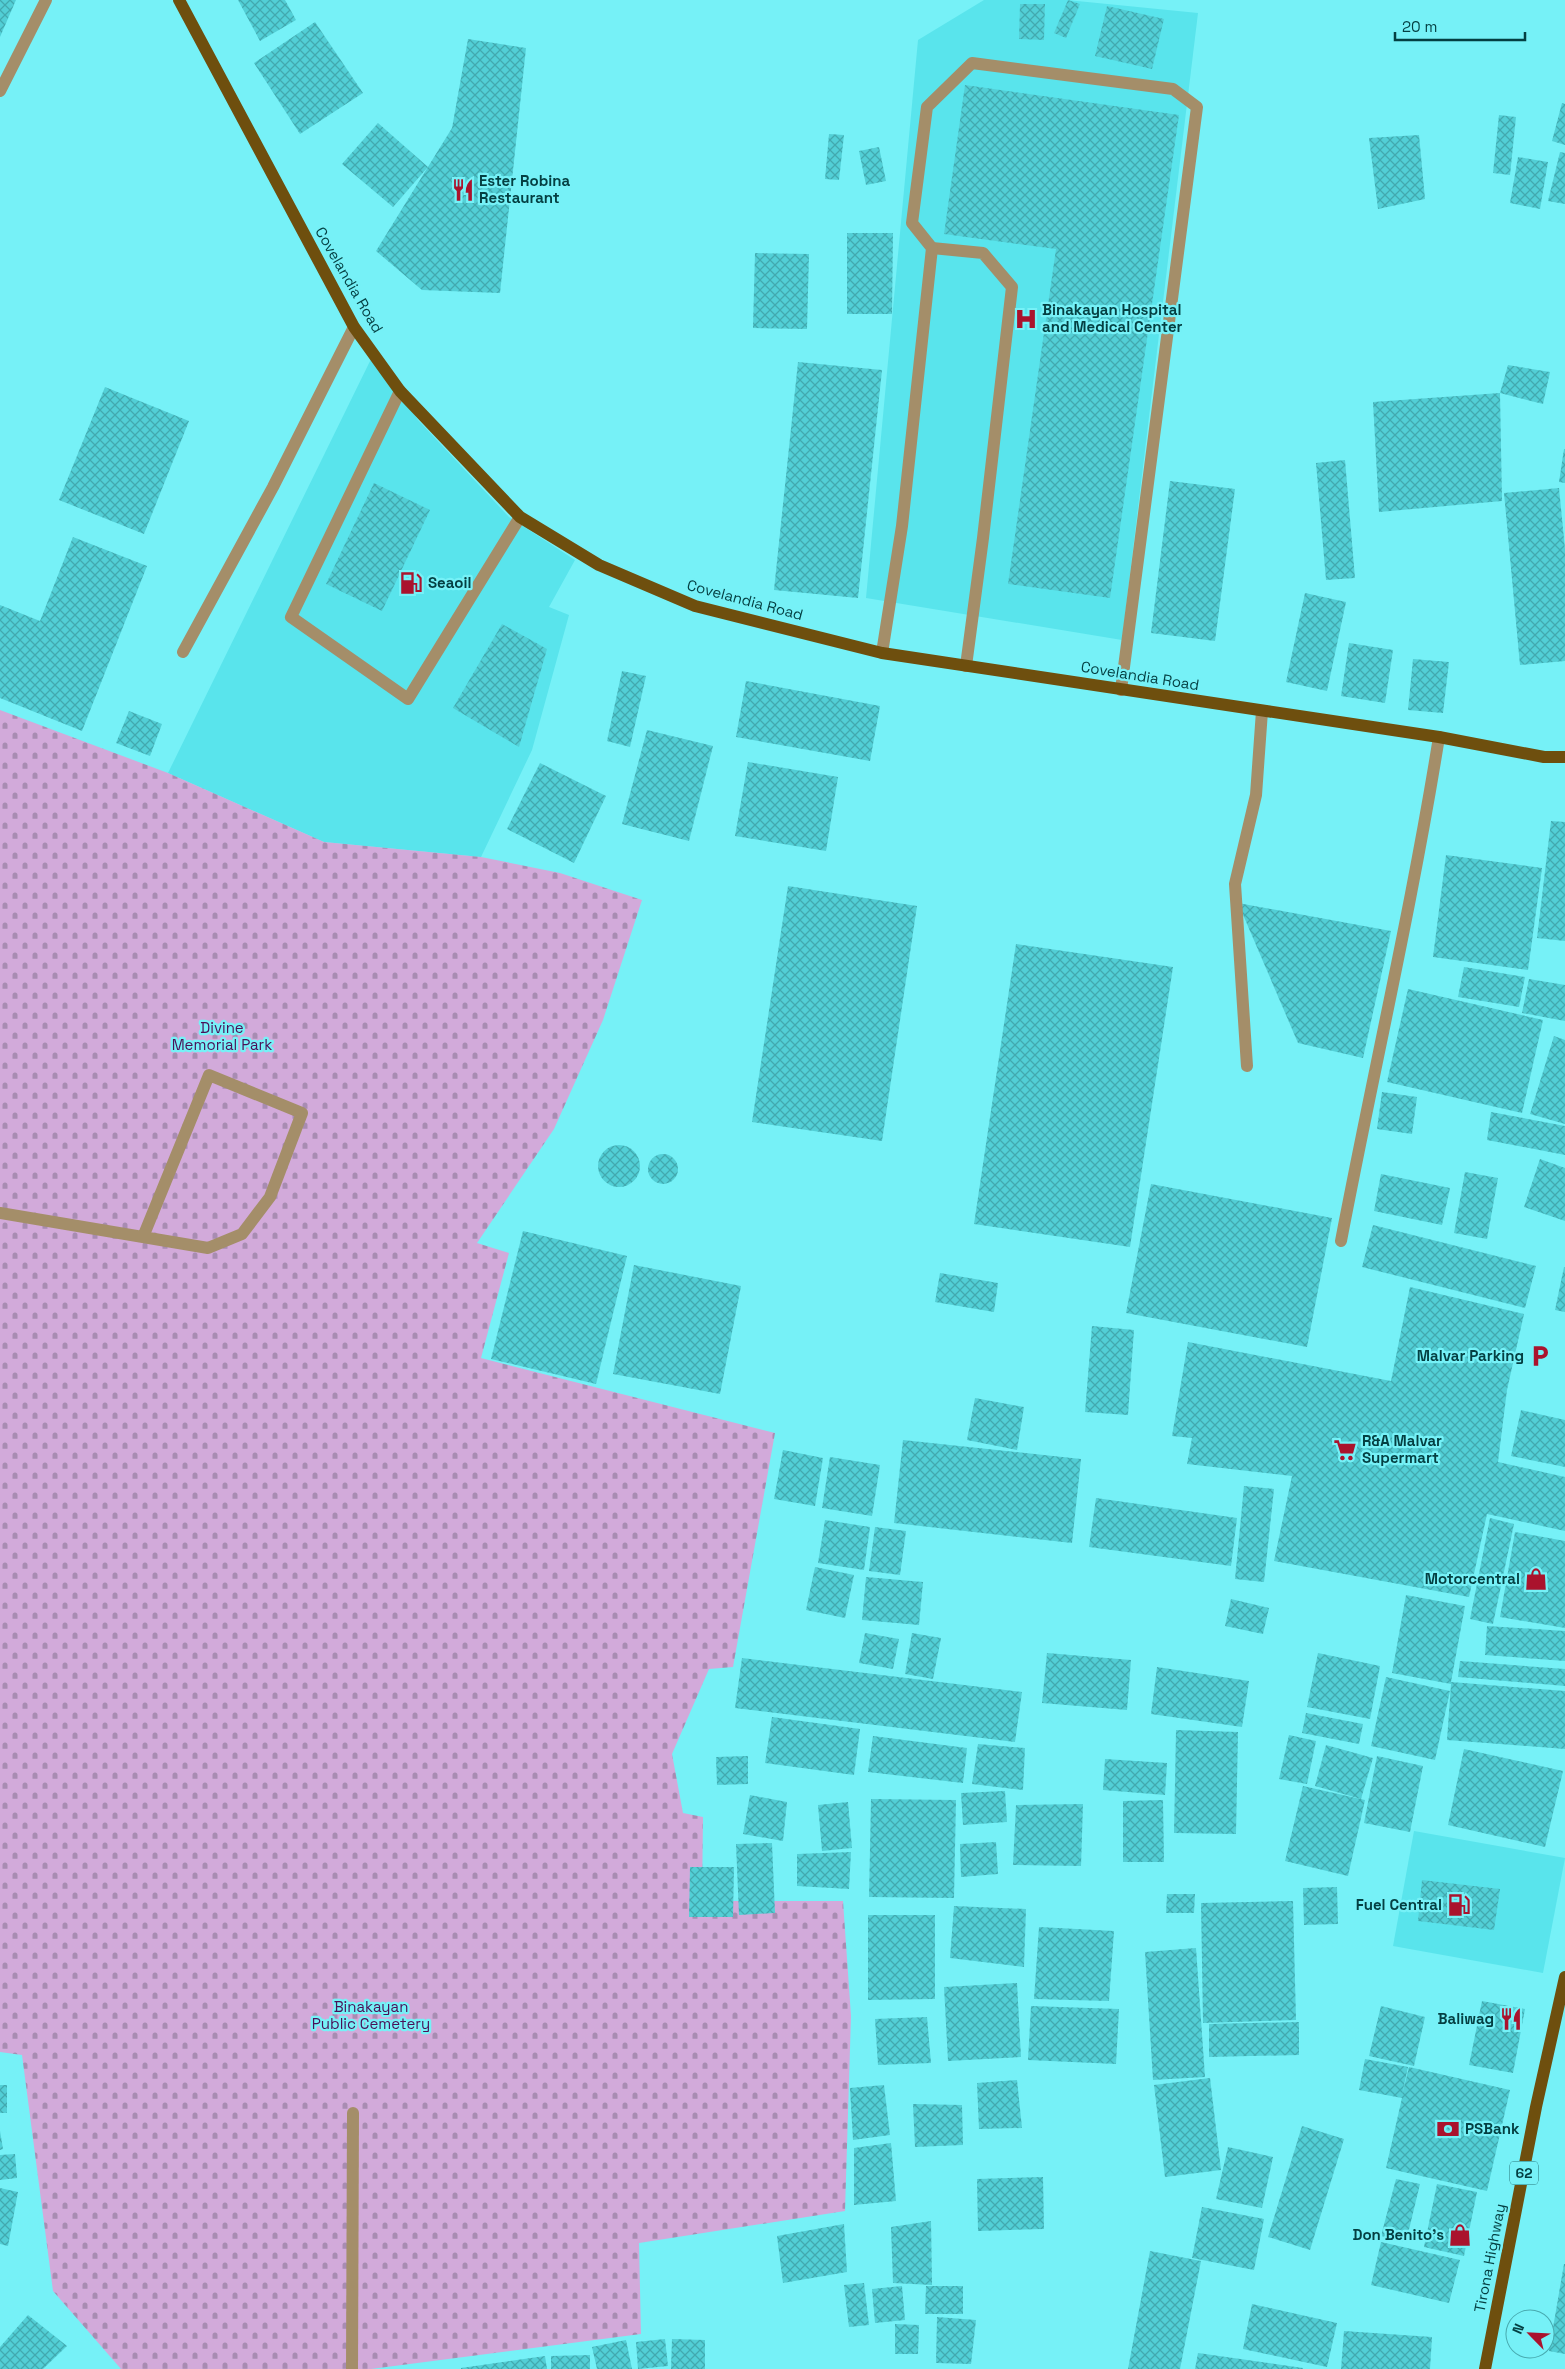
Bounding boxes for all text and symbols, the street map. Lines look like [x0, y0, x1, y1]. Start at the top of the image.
scale bar [1395, 10, 1525, 42]
text: 20 m [1402, 17, 1437, 36]
place label: Ester Robina Restaurant [479, 171, 570, 207]
restaurant icon: Ester Robina Restaurant [450, 177, 476, 203]
street label: Covelandia Road [311, 223, 388, 336]
place label: Binakayan Hospital and Medical Center [1042, 300, 1183, 336]
hospital icon: Binakayan Hospital and Medical Center [1013, 306, 1039, 332]
fuel station icon: Seaoil [398, 570, 424, 596]
place label: Seaoil [428, 573, 471, 592]
street label: Covelandia Road [685, 575, 805, 624]
street label: Covelandia Road [1080, 657, 1201, 694]
park label: Divine Memorial Park [172, 1018, 272, 1054]
parking icon: Malvar Parking [1527, 1343, 1553, 1369]
place label: Malvar Parking [1417, 1346, 1524, 1365]
place label: R&A Malvar Supermart [1362, 1431, 1442, 1467]
supermarket icon: R&A Malvar Supermart [1332, 1437, 1358, 1463]
shop icon: Motorcentral [1523, 1566, 1549, 1592]
place label: Motorcentral [1425, 1569, 1520, 1588]
fuel station icon: Fuel Central [1446, 1892, 1472, 1918]
place label: Fuel Central [1356, 1895, 1442, 1914]
park label: Binakayan Public Cemetery [312, 1997, 430, 2033]
restaurant icon: Baliwag [1498, 2006, 1524, 2032]
place label: Baliwag [1438, 2009, 1494, 2028]
bank icon: PSBank [1435, 2116, 1461, 2142]
place label: PSBank [1465, 2119, 1520, 2138]
road number: 62 [1510, 2162, 1538, 2184]
street label: Tirona Highway [1470, 2202, 1509, 2314]
shop icon: Don Benito's [1447, 2222, 1473, 2248]
place label: Don Benito's [1352, 2225, 1444, 2244]
north arrow [1505, 2309, 1555, 2359]
text: N [1508, 2321, 1528, 2337]

